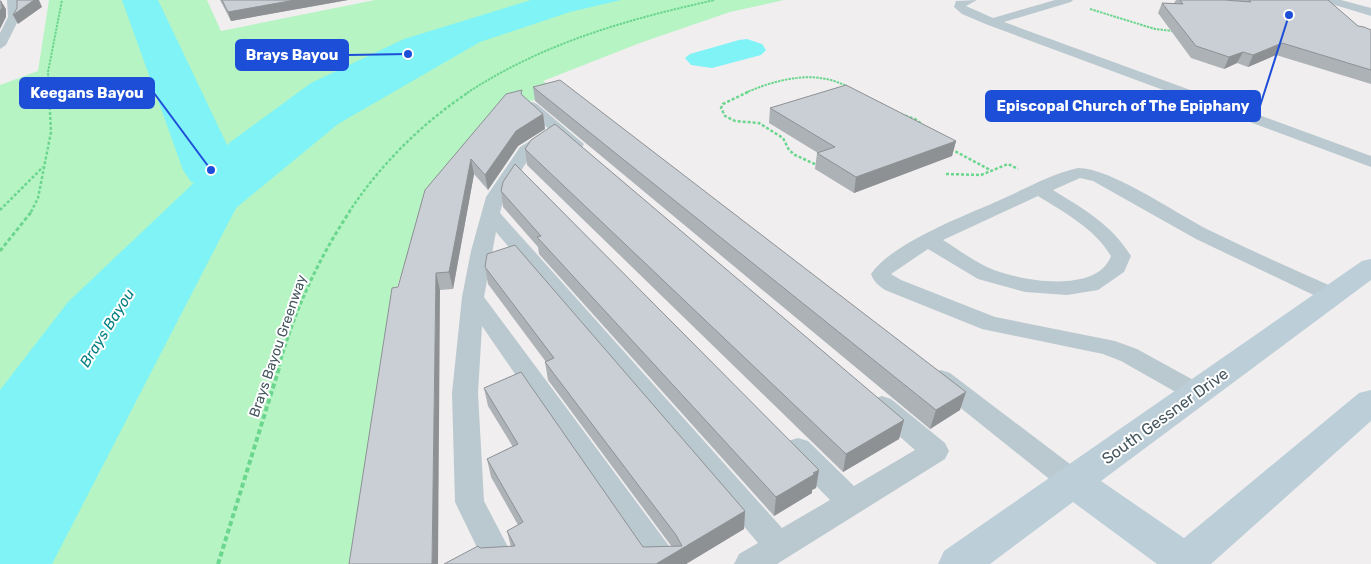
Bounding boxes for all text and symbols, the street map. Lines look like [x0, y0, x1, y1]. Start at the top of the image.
callout: Brays Bayou [236, 40, 348, 70]
text: Brays Bayou [246, 46, 338, 64]
callout: Keegans Bayou [20, 78, 154, 108]
text: Keegans Bayou [30, 84, 144, 102]
callout: Episcopal Church of The Epiphany [986, 91, 1260, 121]
text: Episcopal Church of The Epiphany [997, 97, 1250, 115]
street label: Brays Bayou Greenway [246, 272, 310, 419]
water label: Brays Bayou [76, 286, 138, 370]
street label: South Gessner Drive [1098, 364, 1232, 468]

